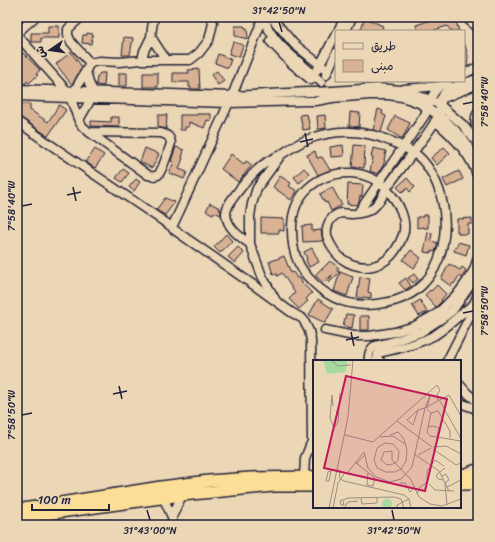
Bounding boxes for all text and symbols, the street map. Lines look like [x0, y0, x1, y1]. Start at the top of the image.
text: 31°42'50"N [252, 2, 306, 20]
north arrow [30, 30, 70, 70]
legend [335, 30, 465, 82]
text: طريق [371, 35, 396, 57]
text: ش [30, 44, 51, 60]
text: مبنى [371, 55, 394, 77]
text: 7°58'40"W [476, 77, 494, 127]
text: 7°58'40"W [3, 181, 21, 231]
text: 7°58'50"W [476, 286, 494, 336]
inset map [313, 360, 461, 508]
text: 7°58'50"W [3, 390, 21, 440]
scale bar [32, 486, 109, 512]
text: 100 m [38, 489, 71, 511]
text: 31°43'00"N [123, 522, 177, 540]
text: 31°42'50"N [367, 522, 421, 540]

